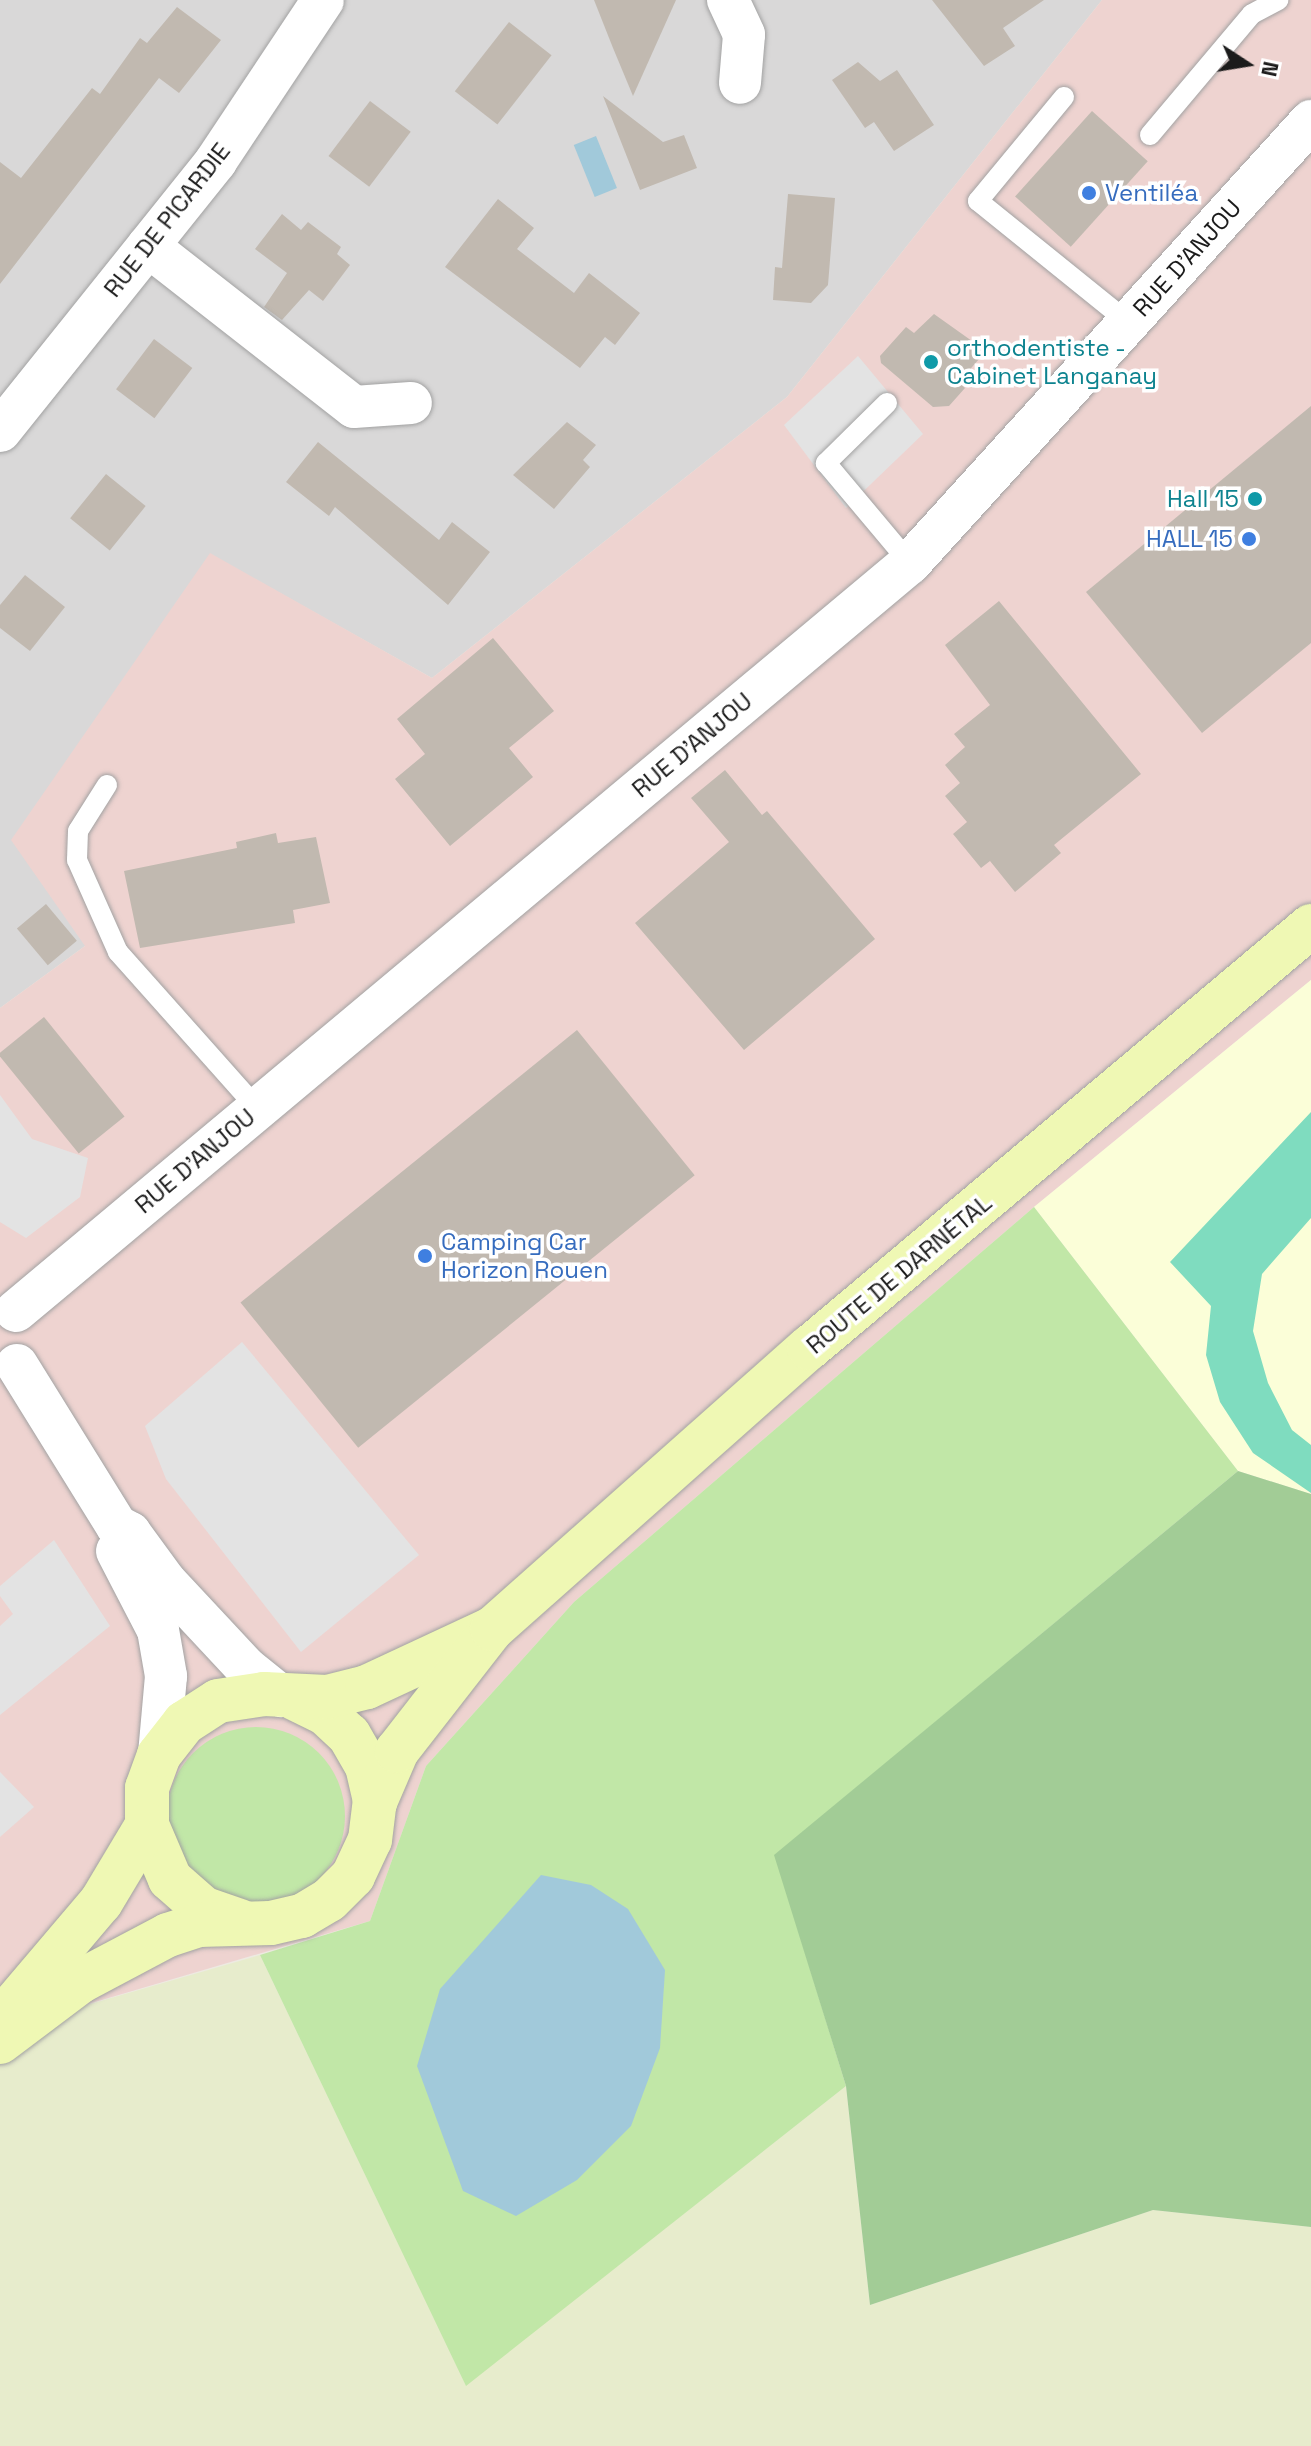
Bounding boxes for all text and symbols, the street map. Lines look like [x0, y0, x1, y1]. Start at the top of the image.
north arrow [1207, 24, 1287, 104]
text: N [1255, 59, 1286, 79]
street label: RUE DE PICARDIE [98, 137, 236, 303]
place label: Ventiléa [1105, 179, 1198, 207]
marker: Ventiléa [1080, 184, 1098, 202]
street label: RUE D'ANJOU [1127, 194, 1247, 322]
place label: orthodentiste - Cabinet Langanay [947, 334, 1157, 390]
marker: orthodentiste - Cabinet Langanay [922, 353, 940, 371]
place label: Hall 15 [1167, 485, 1239, 513]
marker: Hall 15 [1246, 490, 1264, 508]
place label: HALL 15 [1145, 525, 1233, 553]
marker: HALL 15 [1240, 530, 1258, 548]
street label: RUE D'ANJOU [626, 687, 758, 803]
street label: RUE D'ANJOU [129, 1103, 261, 1219]
street label: ROUTE DE DARNÉTAL [801, 1188, 997, 1360]
place label: Camping Car Horizon Rouen [441, 1228, 608, 1284]
marker: Camping Car Horizon Rouen [416, 1247, 434, 1265]

